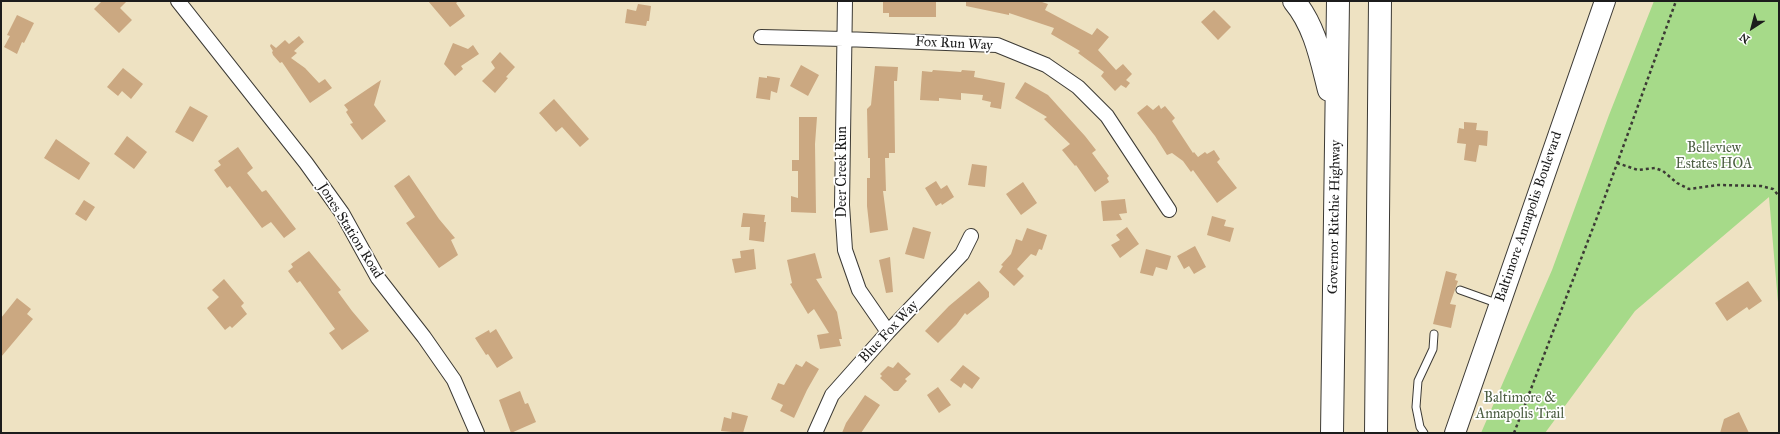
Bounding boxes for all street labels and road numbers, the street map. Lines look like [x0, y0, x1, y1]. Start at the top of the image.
street label: Fox Run Way [915, 34, 993, 54]
street label: Deer Creek Run [835, 126, 851, 218]
street label: Baltimore Annapolis Boulevard [1492, 130, 1566, 304]
street label: Governor Ritchie Highway [1325, 140, 1345, 294]
street label: Jones Station Road [314, 180, 386, 282]
street label: Blue Fox Way [856, 297, 922, 367]

